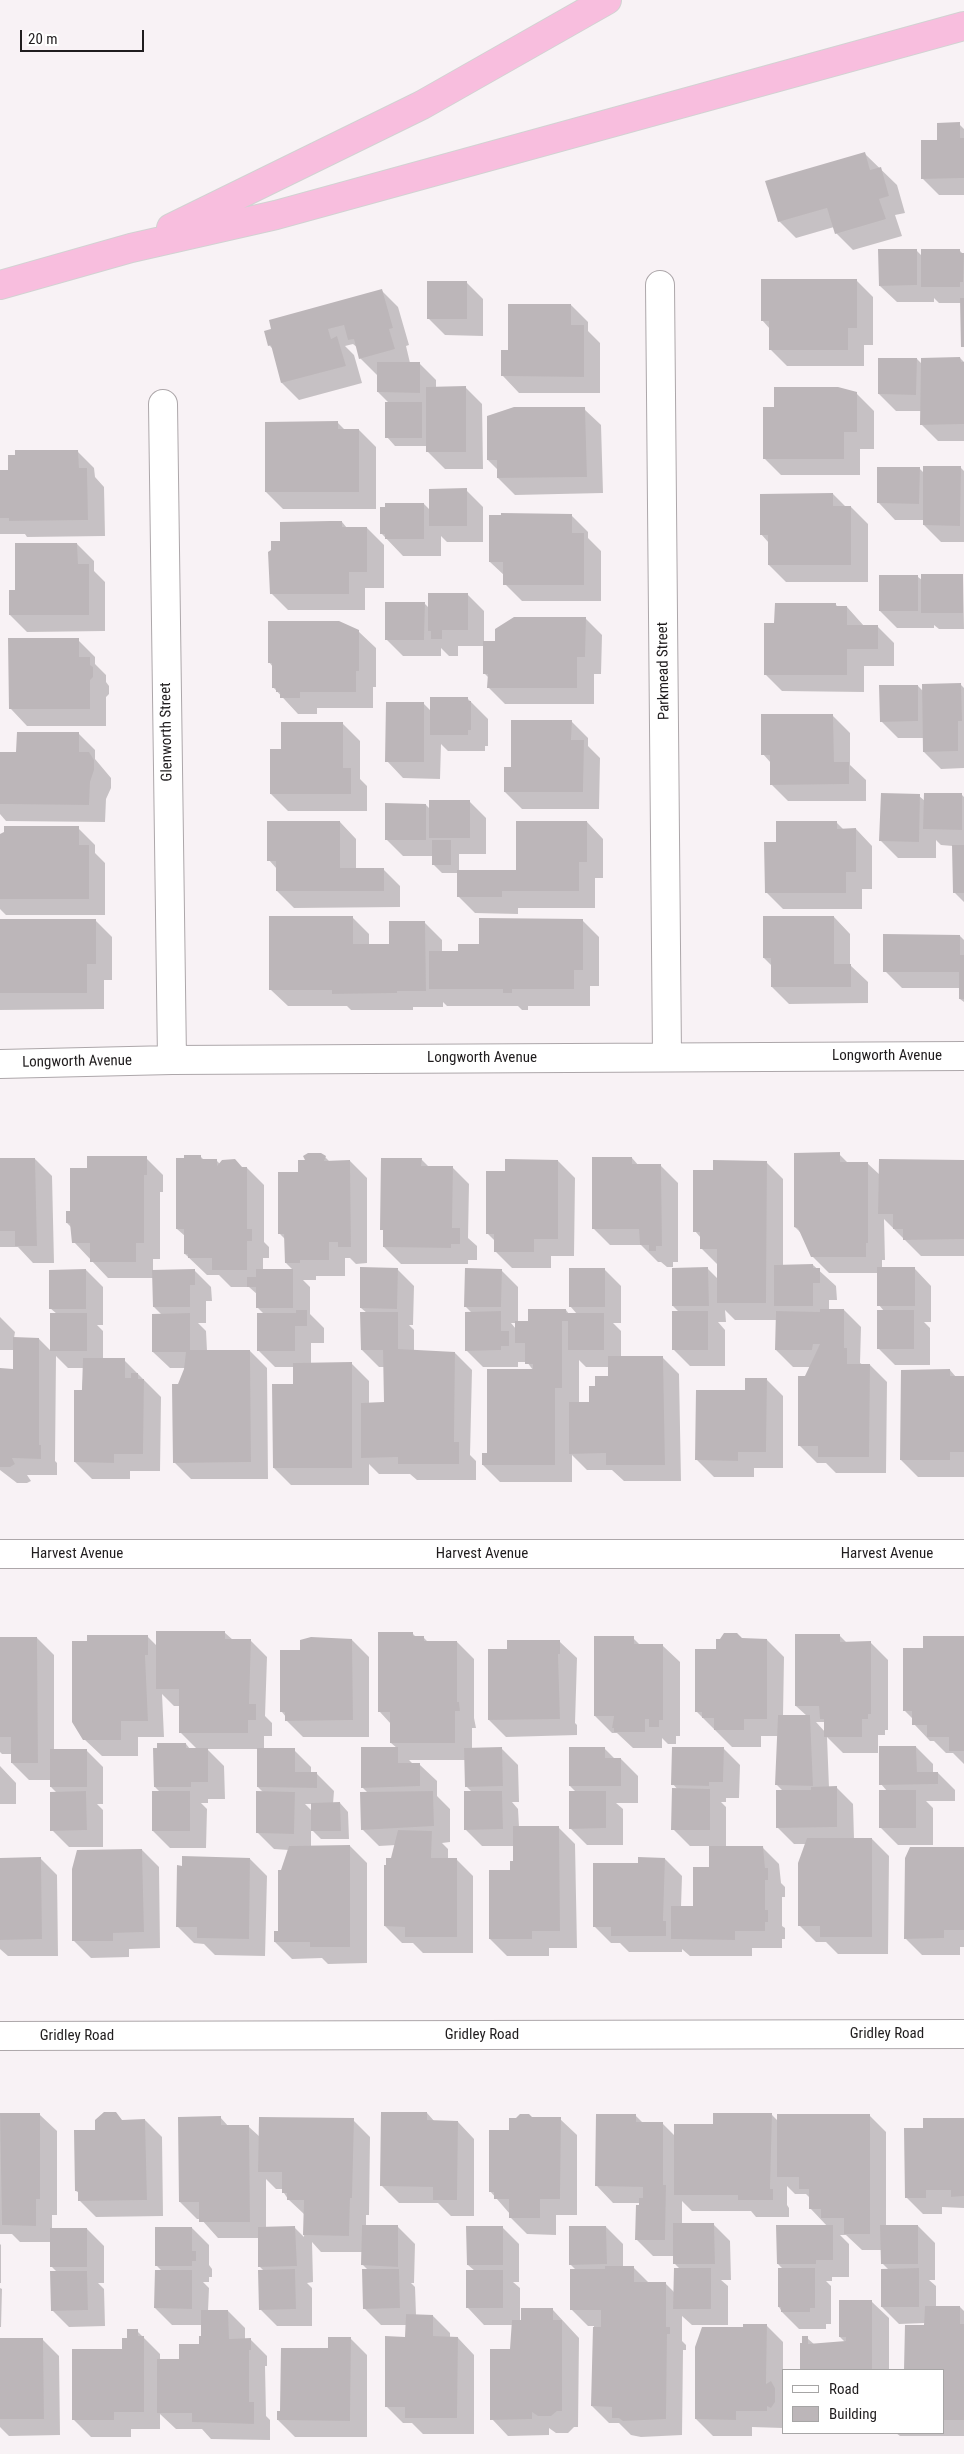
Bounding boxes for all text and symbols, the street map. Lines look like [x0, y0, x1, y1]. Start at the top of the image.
scale bar [22, 20, 146, 52]
text: 20 m [28, 30, 58, 48]
street label: Parkmead Street [654, 622, 674, 720]
street label: Glenworth Street [157, 682, 177, 782]
street label: Longworth Avenue [832, 1047, 942, 1065]
street label: Longworth Avenue [427, 1049, 537, 1067]
street label: Longworth Avenue [22, 1052, 132, 1072]
street label: Harvest Avenue [31, 1545, 123, 1563]
street label: Harvest Avenue [436, 1545, 528, 1563]
street label: Harvest Avenue [841, 1545, 933, 1563]
street label: Gridley Road [850, 2025, 924, 2043]
street label: Gridley Road [445, 2026, 519, 2044]
street label: Gridley Road [40, 2027, 114, 2045]
legend [782, 2369, 944, 2434]
text: Road [829, 2380, 859, 2398]
text: Building [829, 2405, 877, 2423]

